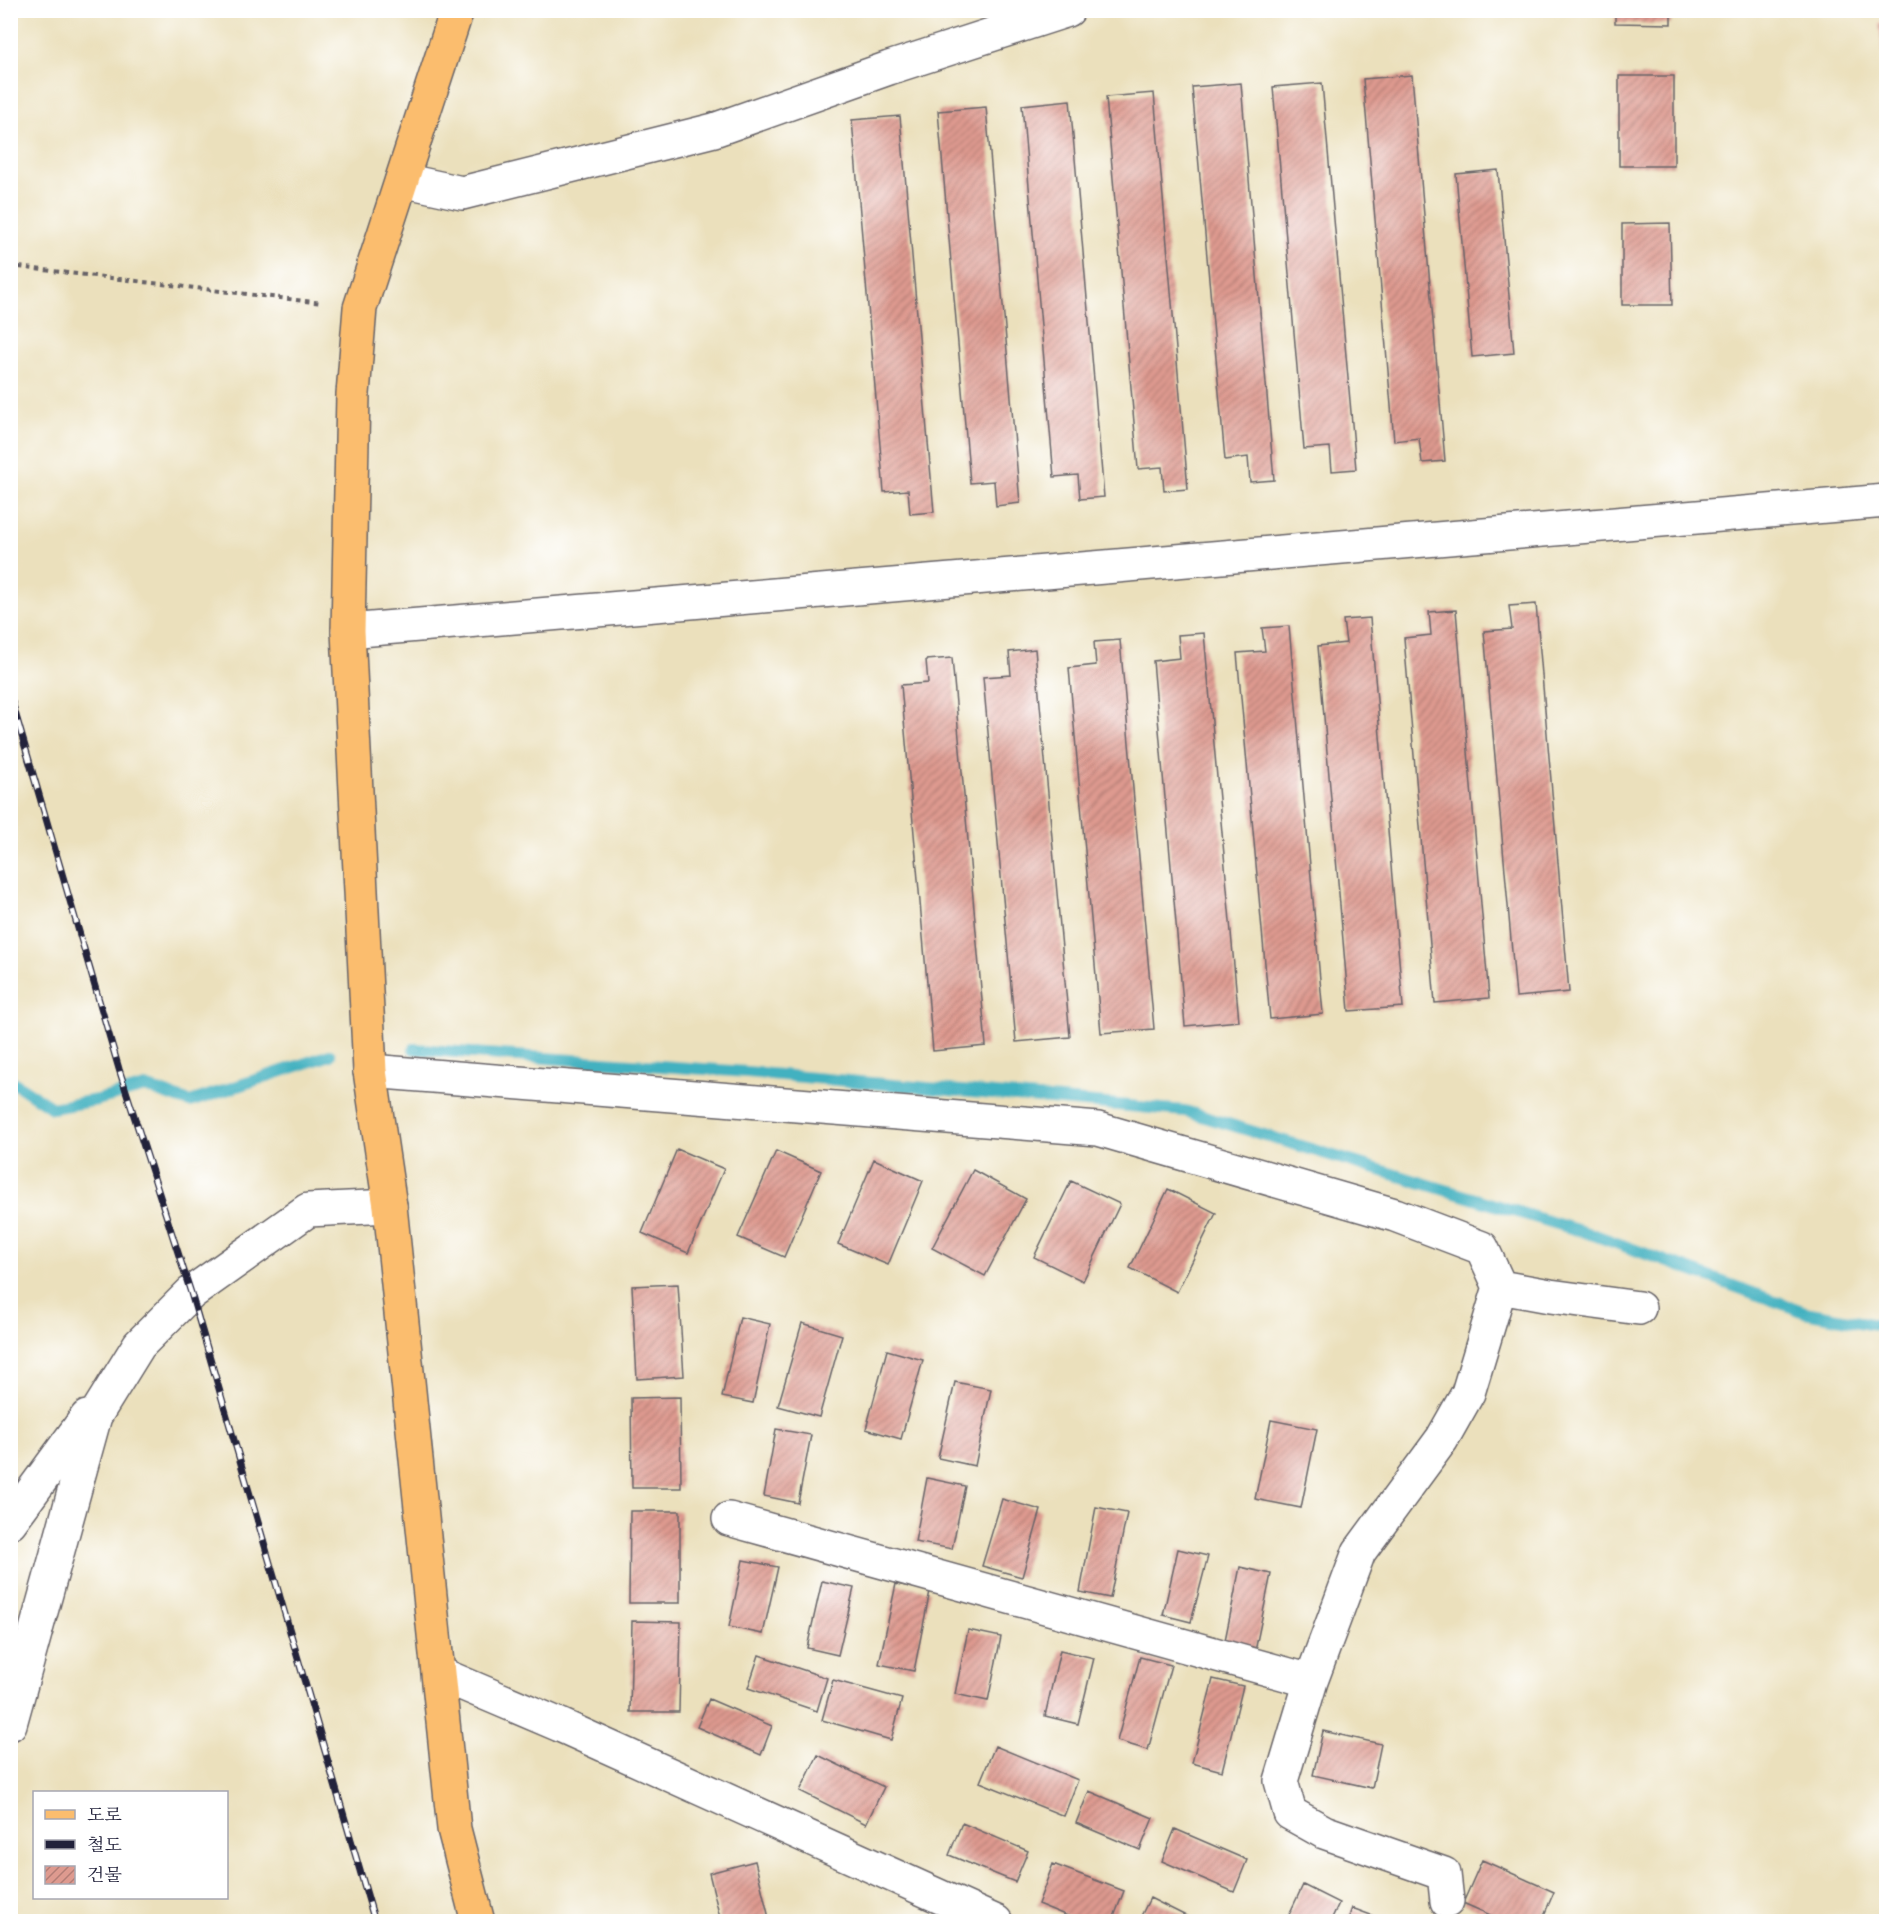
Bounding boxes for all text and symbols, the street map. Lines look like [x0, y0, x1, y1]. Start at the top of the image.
legend [33, 1791, 228, 1899]
text: 도로 [87, 1805, 122, 1827]
text: 철도 [87, 1835, 122, 1857]
text: 건물 [87, 1865, 122, 1887]

